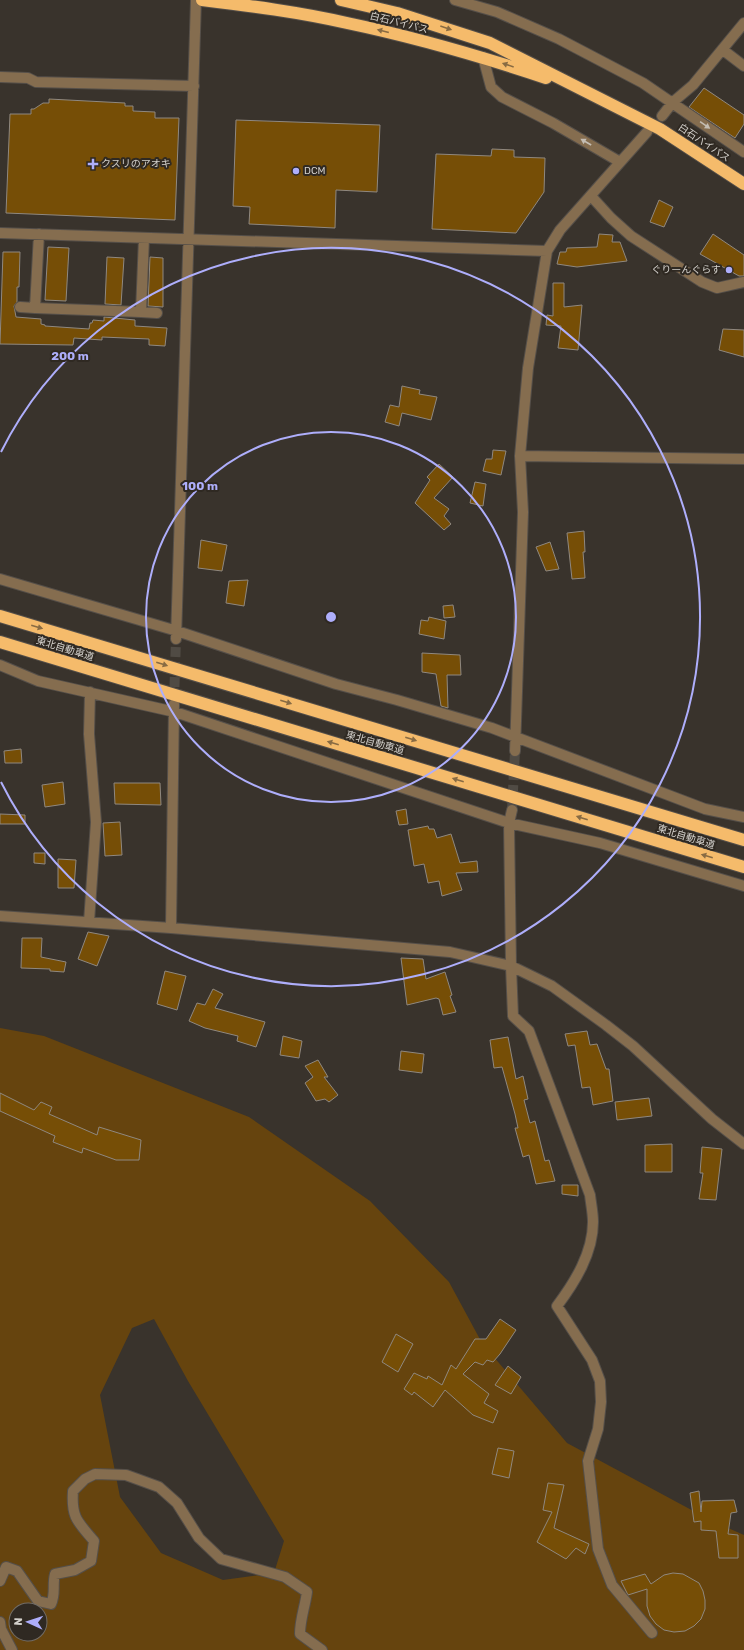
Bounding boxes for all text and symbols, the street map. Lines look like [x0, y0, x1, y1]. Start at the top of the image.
street label: 白石バイパス [369, 10, 429, 36]
one-way arrow [441, 25, 453, 31]
one-way arrow [377, 28, 389, 34]
one-way arrow [502, 62, 514, 68]
street label: 白石バイパス [676, 121, 732, 165]
one-way arrow [700, 121, 710, 129]
one-way arrow [580, 139, 592, 146]
place label: クスリのアオキ [101, 158, 171, 170]
marker: クスリのアオキ [88, 159, 98, 169]
place label: DCM [304, 165, 326, 177]
marker: DCM [291, 166, 301, 176]
place label: ぐりーんぐらす [651, 264, 721, 276]
marker: ぐりーんぐらす [724, 265, 734, 275]
text: 200 m [51, 349, 89, 363]
text: 100 m [182, 479, 218, 493]
centre of rings [324, 610, 338, 624]
one-way arrow [32, 624, 44, 630]
street label: 東北自動車道 [35, 634, 95, 664]
one-way arrow [156, 661, 168, 667]
one-way arrow [281, 699, 293, 705]
street label: 東北自動車道 [345, 729, 405, 757]
one-way arrow [405, 736, 417, 742]
one-way arrow [327, 740, 339, 746]
one-way arrow [452, 777, 464, 783]
one-way arrow [576, 815, 588, 821]
street label: 東北自動車道 [656, 822, 716, 852]
one-way arrow [700, 853, 712, 859]
north arrow [8, 1602, 48, 1642]
text: N [12, 1617, 25, 1626]

